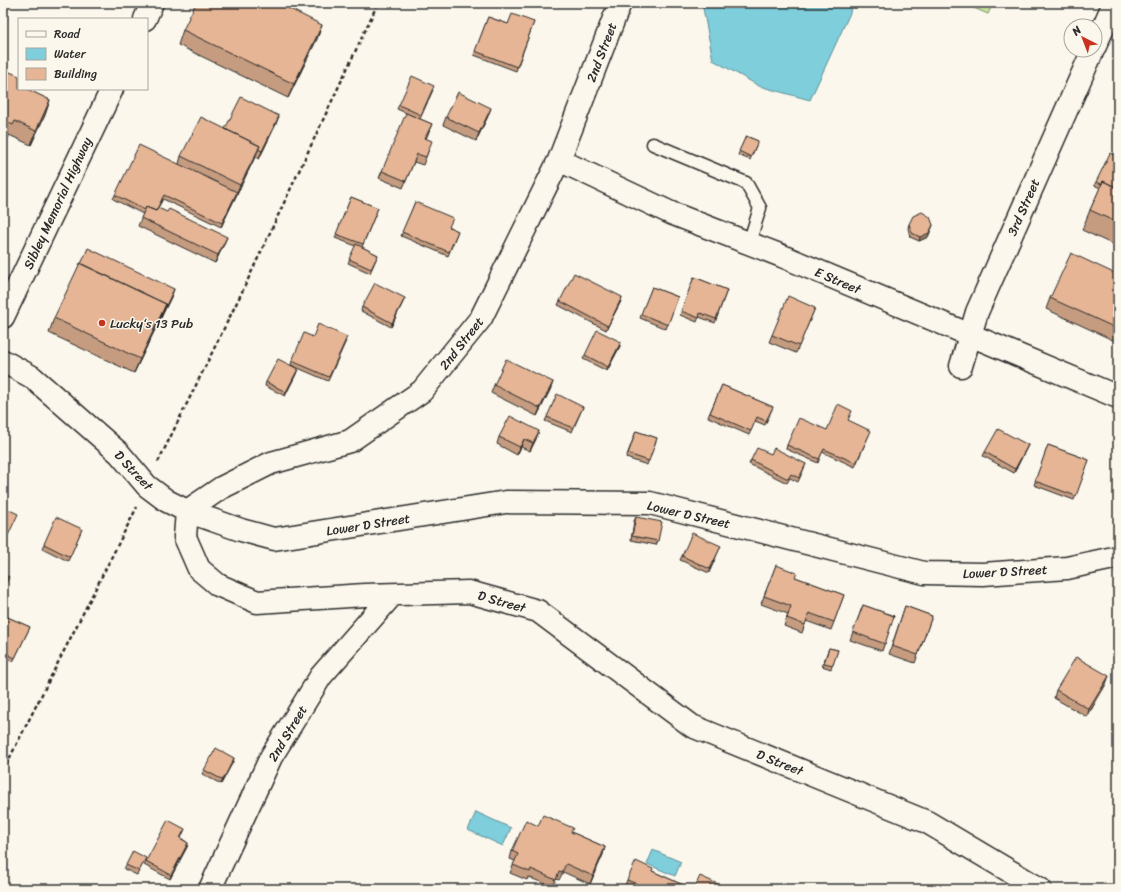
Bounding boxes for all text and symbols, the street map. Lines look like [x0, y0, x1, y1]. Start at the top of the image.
legend [18, 18, 148, 90]
north arrow [1063, 18, 1103, 58]
street label: 2nd Street [580, 19, 624, 85]
text: N [1067, 21, 1086, 41]
text: Road [54, 23, 81, 45]
text: Water [54, 43, 87, 65]
text: Building [54, 63, 97, 85]
street label: Sibley Memorial Highway [17, 133, 98, 273]
street label: 3rd Street [1001, 175, 1046, 240]
street label: E Street [811, 260, 865, 301]
street label: 2nd Street [433, 311, 490, 375]
place label: Lucky‘s 13 Pub [110, 312, 193, 335]
marker: Lucky‘s 13 Pub [97, 318, 107, 328]
street label: D Street [109, 445, 159, 497]
street label: Lower D Street [645, 494, 733, 535]
street label: Lower D Street [324, 506, 412, 542]
street label: Lower D Street [962, 558, 1048, 585]
street label: D Street [475, 584, 529, 619]
street label: 2nd Street [261, 700, 314, 766]
street label: D Street [753, 743, 808, 783]

